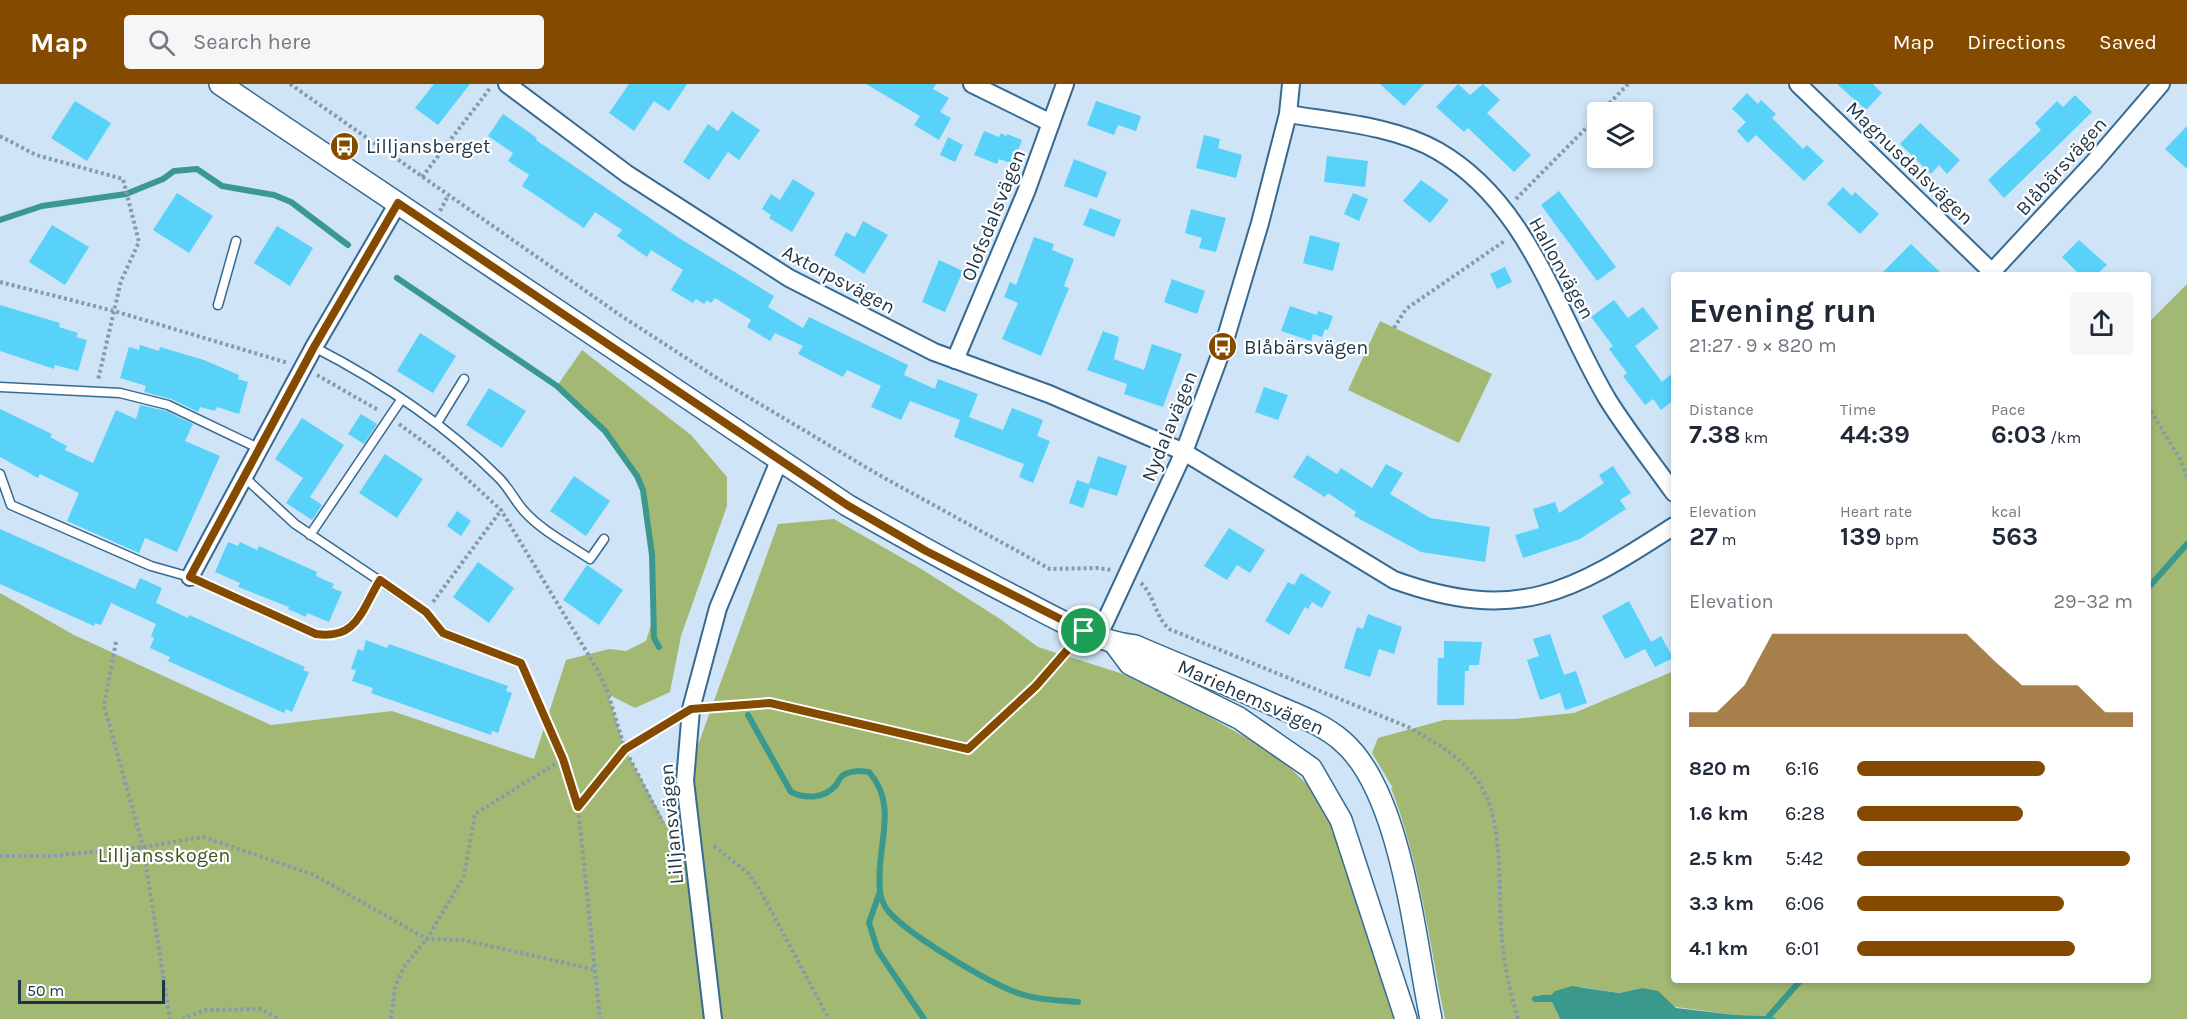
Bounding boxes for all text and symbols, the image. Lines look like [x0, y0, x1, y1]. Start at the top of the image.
search box [124, 15, 544, 69]
text: Map [30, 26, 88, 59]
icon: search [145, 26, 178, 59]
text: Search here [193, 29, 311, 55]
text: Map [1893, 30, 1934, 54]
text: Directions [1967, 30, 2066, 54]
text: Saved [2099, 30, 2157, 54]
street label: Magnusdalsvägen [1841, 97, 1978, 230]
map controls [1587, 102, 1653, 168]
button: layers [1587, 102, 1653, 168]
street label: Blåbärsvägen [2011, 112, 2112, 220]
bus stop icon: Lilljansberget [329, 130, 361, 162]
place label: Lilljansberget [366, 135, 491, 158]
street label: Olofsdalsvägen [957, 146, 1030, 284]
street label: Hallonvägen [1524, 213, 1599, 323]
street label: Axtorpsvägen [778, 240, 899, 319]
text: Evening run [1689, 292, 1877, 330]
button: share [2070, 292, 2133, 355]
bus stop icon: Blåbärsvägen [1207, 331, 1239, 363]
text: 21:27 · 9 × 820 m [1689, 334, 1837, 357]
place label: Blåbärsvägen [1244, 336, 1368, 359]
street label: Nydalavägen [1137, 368, 1202, 485]
text: Distance [1689, 400, 1754, 419]
text: Time [1840, 400, 1876, 419]
text: Pace [1991, 400, 2025, 419]
text: 7.38 [1689, 419, 1741, 450]
text: 44:39 [1840, 419, 1910, 450]
text: 6:03 [1991, 419, 2046, 450]
text: km [1741, 428, 1768, 447]
text: /km [2046, 428, 2081, 447]
text: Elevation [1689, 502, 1757, 521]
text: Heart rate [1840, 502, 1912, 521]
text: kcal [1991, 502, 2022, 521]
text: 27 [1689, 521, 1718, 552]
text: 139 [1840, 521, 1881, 552]
text: 563 [1991, 521, 2038, 552]
text: m [1718, 530, 1736, 549]
text: bpm [1881, 530, 1919, 549]
text: Elevation [1689, 590, 1774, 613]
text: 29–32 m [2054, 590, 2133, 613]
pin [1058, 605, 1109, 656]
icon: arrive [1067, 614, 1100, 647]
street label: Mariehemsvägen [1174, 655, 1327, 740]
text: 820 m [1689, 757, 1751, 780]
text: 6:16 [1785, 757, 1819, 780]
street label: Lilljansvägen [655, 763, 688, 885]
text: 1.6 km [1689, 802, 1748, 825]
text: 6:28 [1785, 802, 1825, 825]
park label: Lilljansskogen [98, 844, 230, 867]
text: 2.5 km [1689, 847, 1753, 870]
text: 5:42 [1785, 847, 1824, 870]
text: 3.3 km [1689, 892, 1754, 915]
text: 6:06 [1785, 892, 1824, 915]
text: 4.1 km [1689, 937, 1748, 960]
text: 6:01 [1785, 937, 1820, 960]
scale bar [18, 977, 165, 1004]
text: 50 m [27, 981, 64, 1000]

